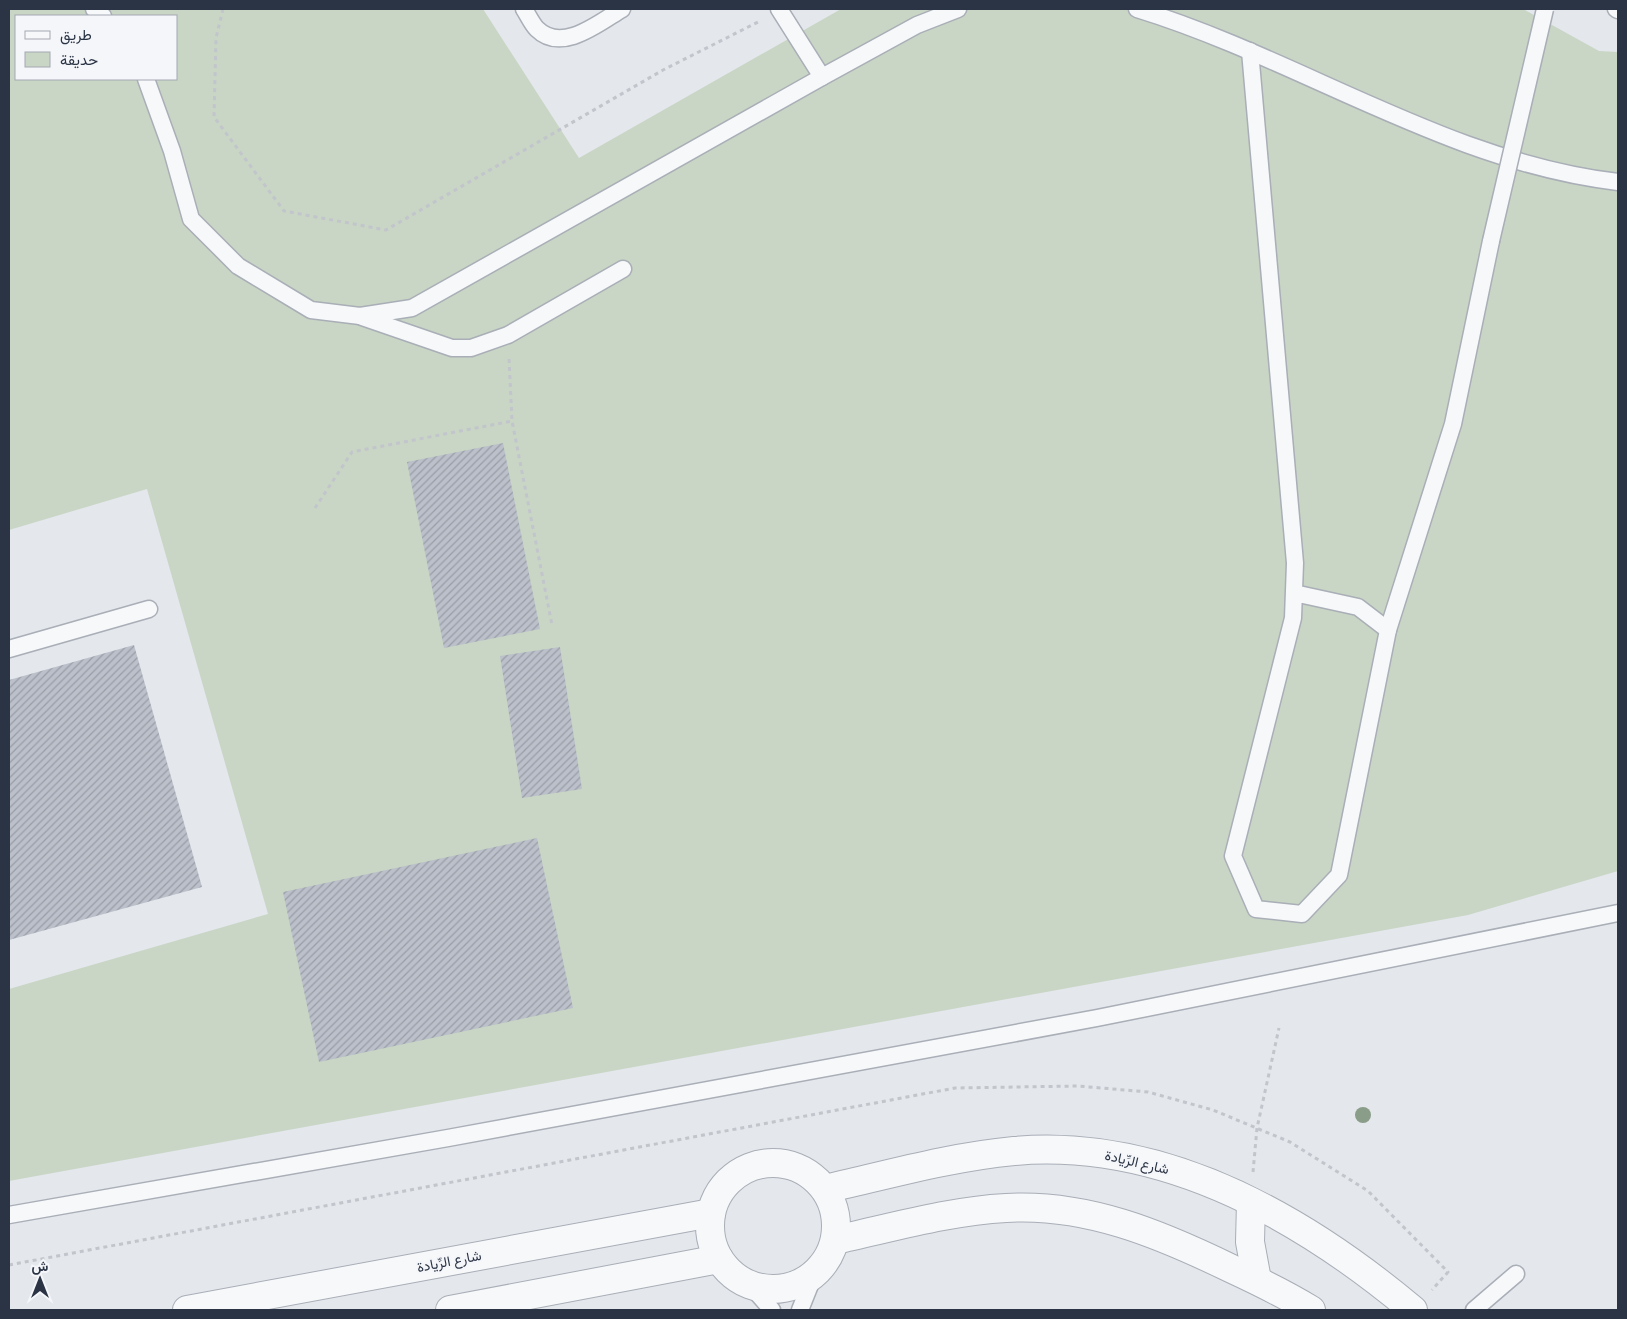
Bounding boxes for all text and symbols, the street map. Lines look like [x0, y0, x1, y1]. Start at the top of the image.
legend [15, 15, 178, 80]
text: طريق [60, 26, 92, 45]
text: حديقة [60, 51, 98, 69]
street label: شارع الرِّيادة [1103, 1146, 1171, 1180]
street label: شارع الرِّيادة [415, 1246, 483, 1278]
north arrow [15, 1254, 65, 1304]
text: ش [32, 1257, 49, 1275]

